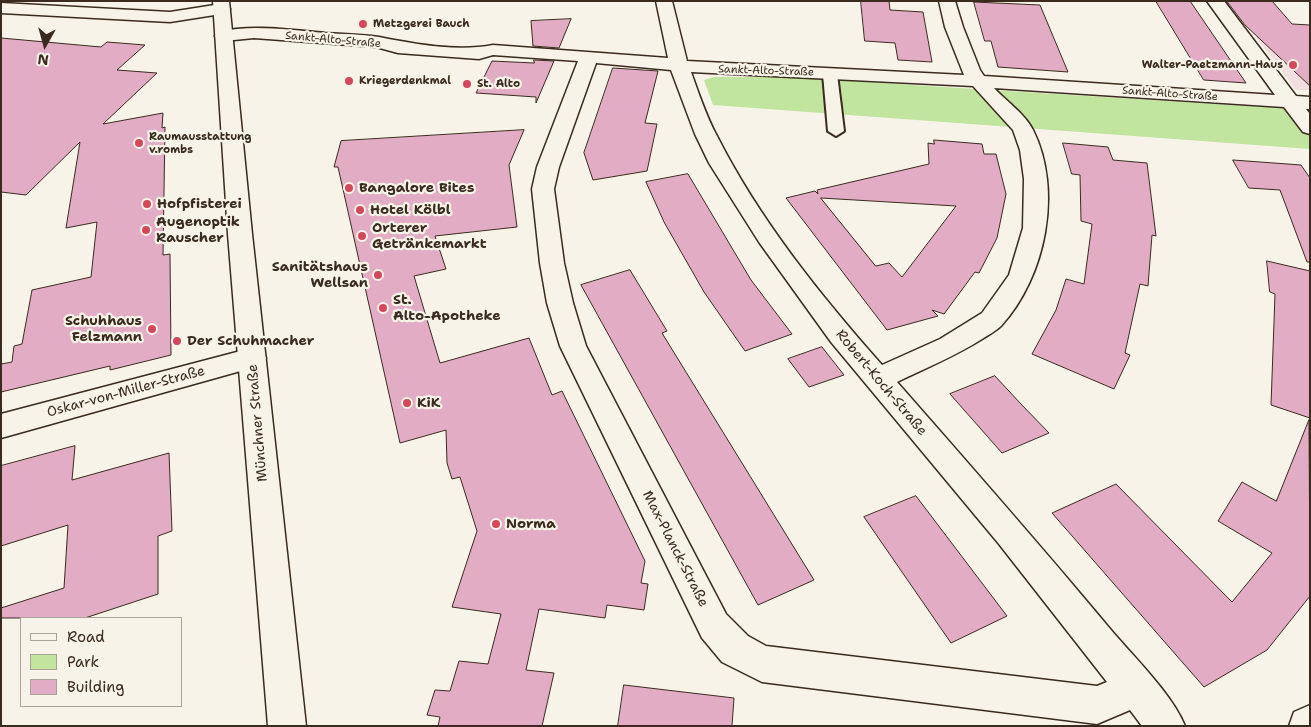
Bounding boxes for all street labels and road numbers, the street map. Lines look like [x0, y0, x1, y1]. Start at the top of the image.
street label: Sankt-Alto-Straße [285, 29, 381, 51]
street label: Sankt-Alto-Straße [718, 63, 814, 79]
street label: Sankt-Alto-Straße [1122, 84, 1218, 104]
street label: Robert-Koch-Straße [832, 327, 930, 439]
street label: Oskar-von-Miller-Straße [45, 363, 207, 421]
street label: Münchner Straße [244, 364, 272, 482]
street label: Max-Planck-Straße [638, 488, 712, 610]

